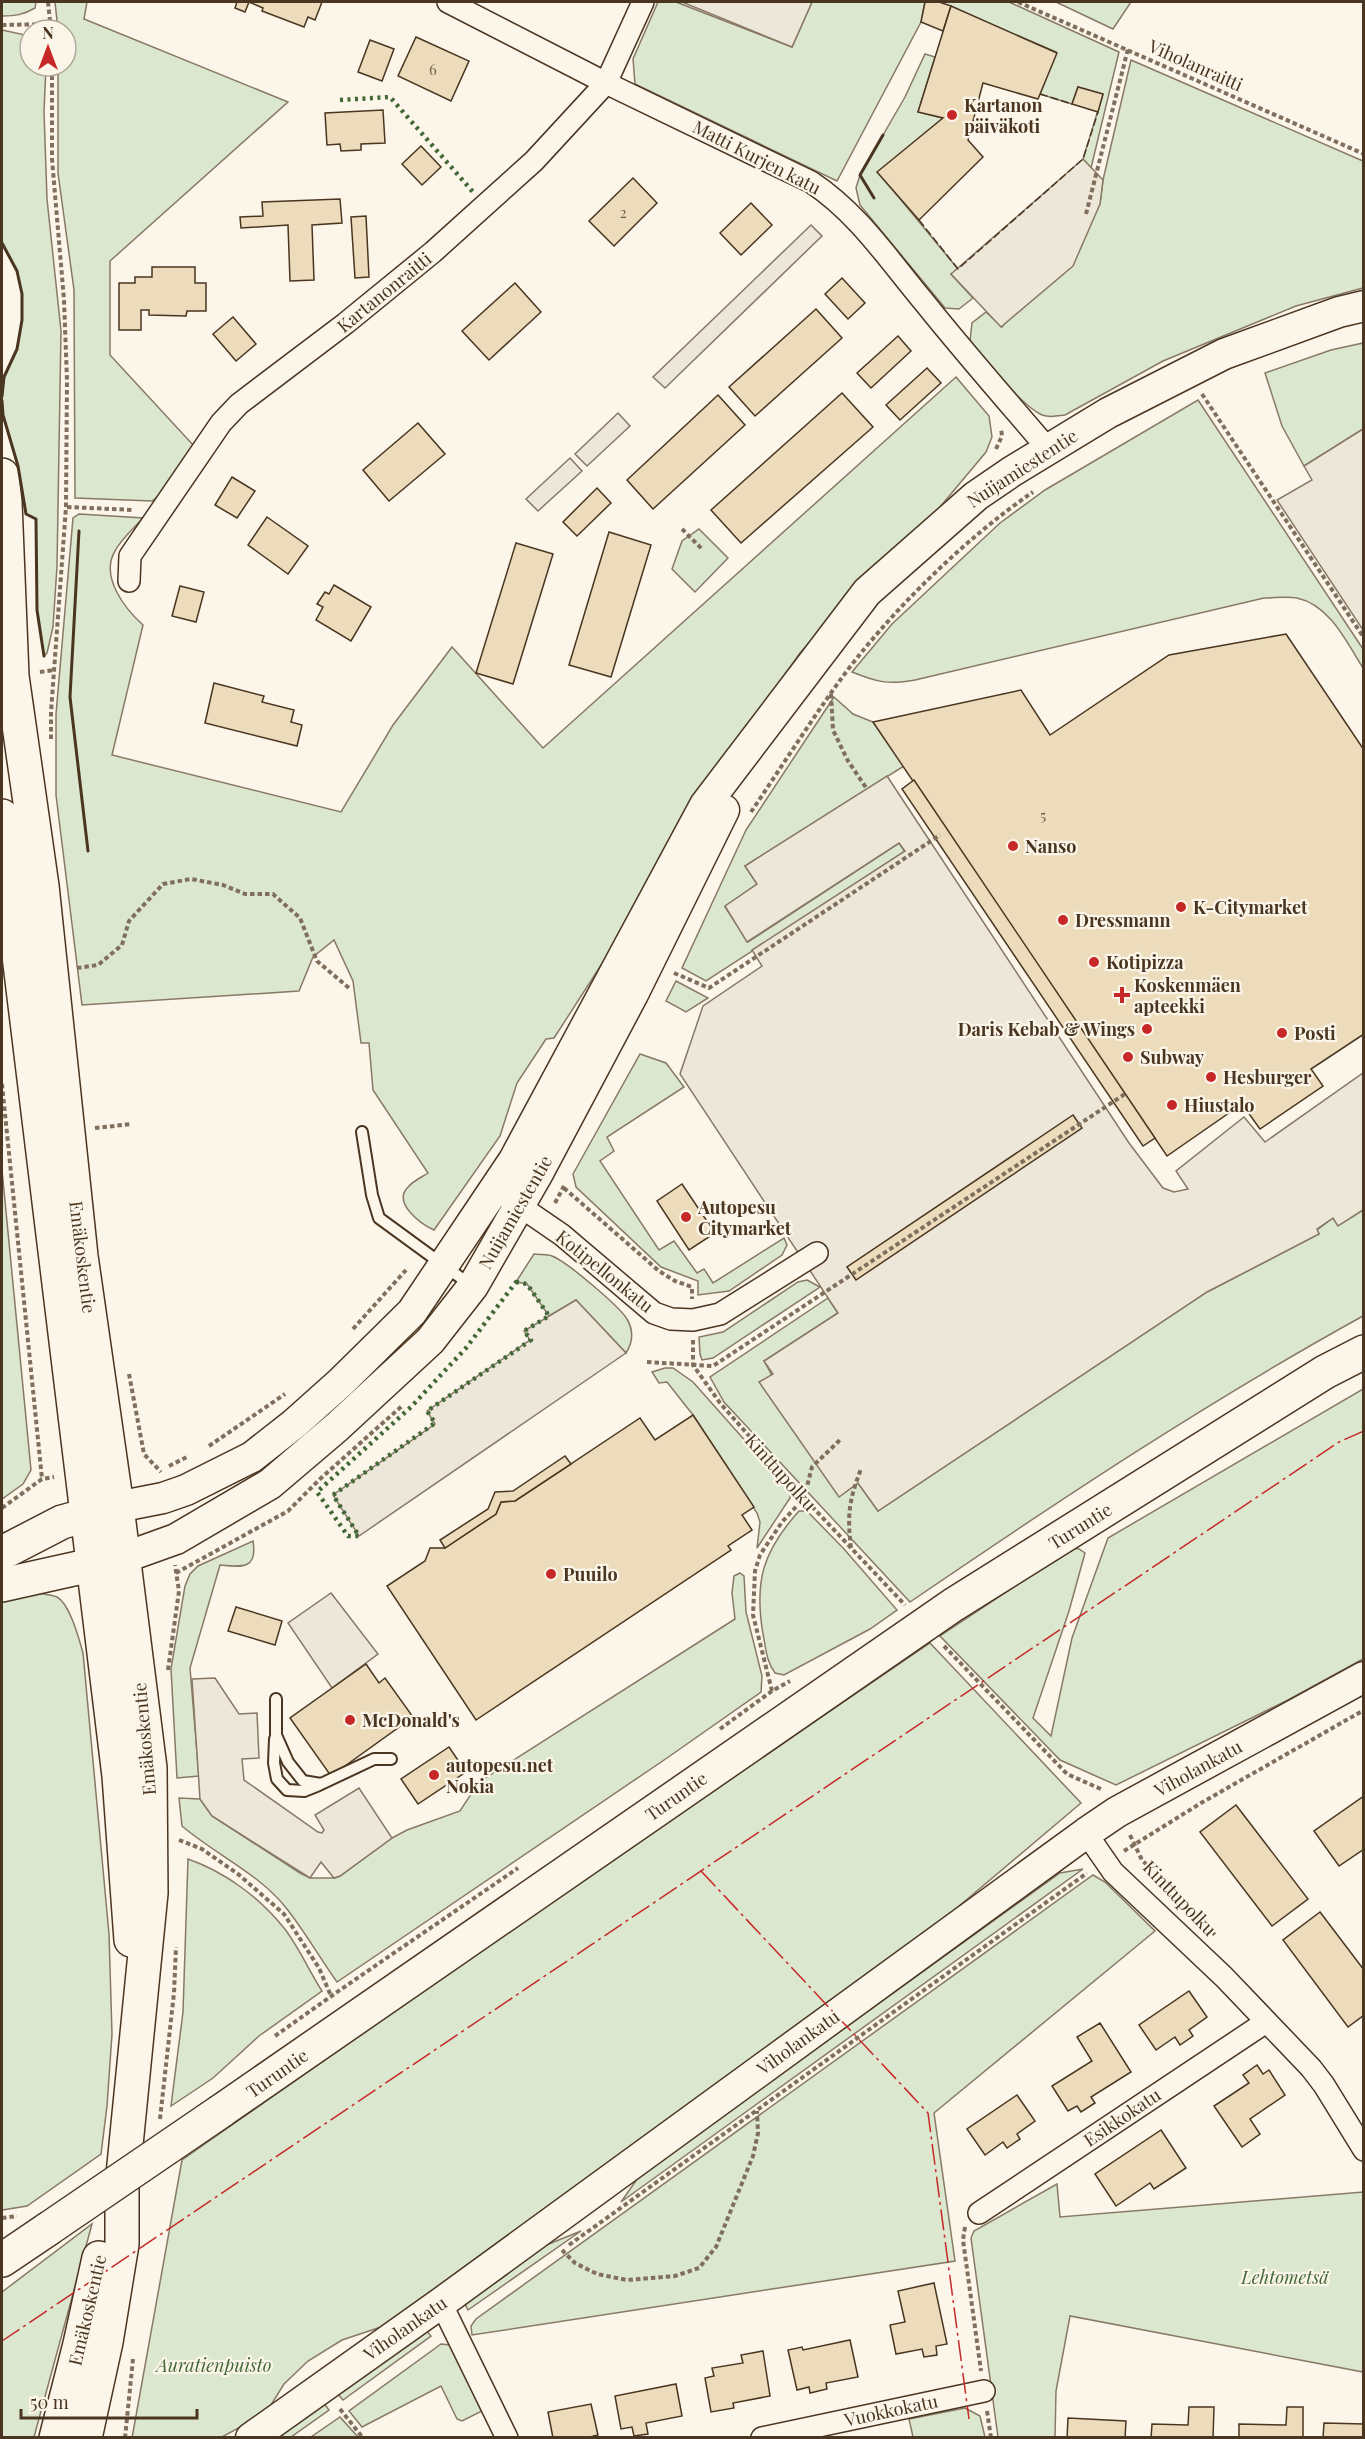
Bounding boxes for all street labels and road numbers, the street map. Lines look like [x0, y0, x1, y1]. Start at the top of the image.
street label: Viholanraitti [1144, 33, 1247, 96]
street label: Matti Kurjen katu [689, 114, 826, 200]
street label: Kartanonraitti [332, 246, 436, 338]
street label: Nuijamiestentie [962, 423, 1082, 513]
street label: Nuijamiestentie [473, 1151, 557, 1273]
street label: Emäkoskentie [64, 1199, 102, 1315]
street label: Kotipellonkatu [551, 1224, 659, 1318]
street label: Kinttupolku [740, 1428, 822, 1516]
street label: Turuntie [1044, 1497, 1116, 1555]
street label: Emäkoskentie [127, 1682, 161, 1796]
street label: Viholankatu [1149, 1734, 1247, 1802]
street label: Turuntie [640, 1766, 712, 1826]
street label: Kinttupolku [1138, 1855, 1222, 1941]
street label: Viholankatu [751, 2004, 845, 2081]
street label: Turuntie [241, 2043, 313, 2103]
street label: Esikkokatu [1079, 2082, 1166, 2152]
street label: Emäkoskentie [63, 2252, 111, 2368]
street label: Viholankatu [358, 2290, 452, 2366]
street label: Vuokkokatu [841, 2388, 941, 2432]

